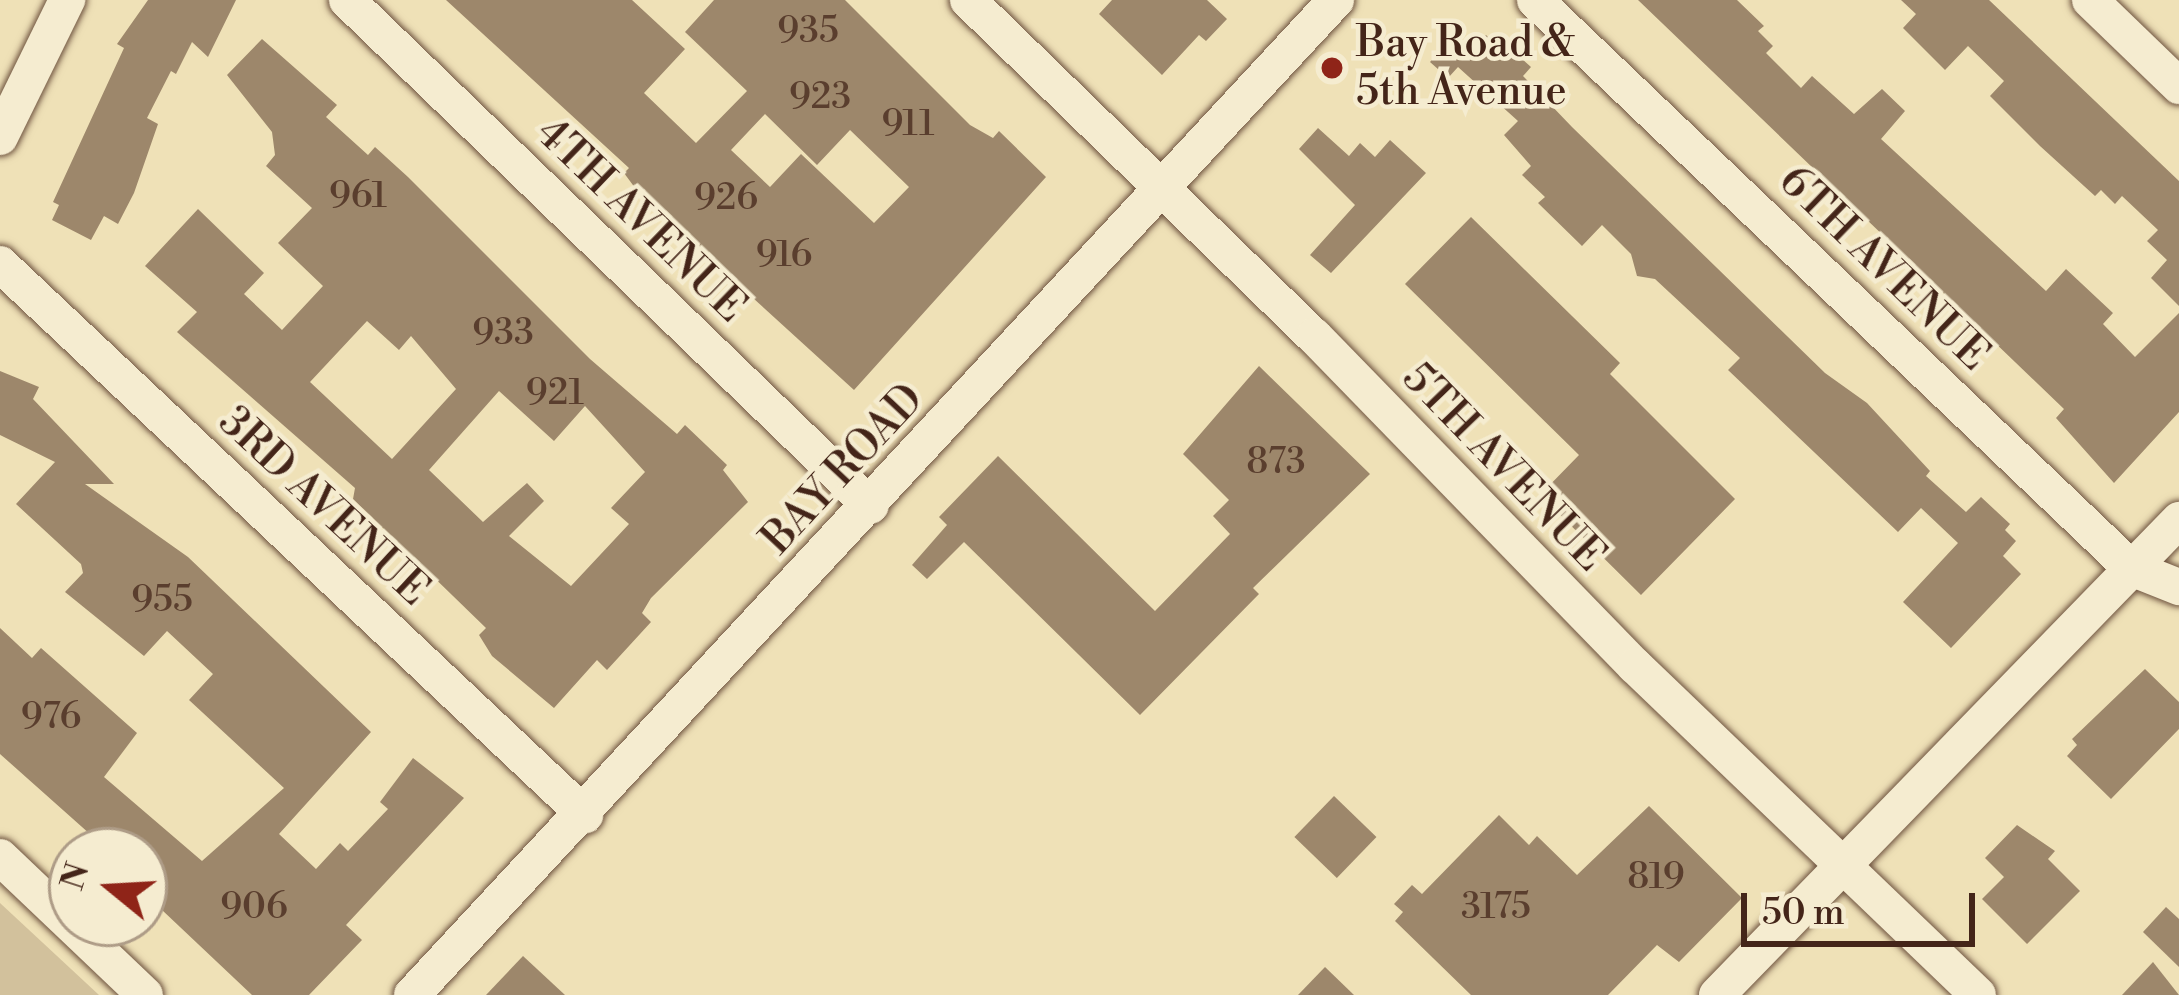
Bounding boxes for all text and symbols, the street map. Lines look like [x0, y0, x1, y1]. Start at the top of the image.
house number: 935 [777, 10, 839, 54]
place label: Bay Road & 5th Avenue [1356, 19, 1575, 118]
marker: Bay Road & 5th Avenue [1319, 55, 1345, 81]
house number: 923 [789, 76, 851, 120]
house number: 911 [882, 103, 934, 147]
street label: 4TH AVENUE [525, 109, 755, 333]
street label: 6TH AVENUE [1768, 157, 1998, 381]
house number: 961 [329, 175, 387, 219]
house number: 926 [694, 177, 758, 221]
house number: 916 [756, 234, 812, 278]
house number: 933 [472, 312, 534, 356]
street label: 5TH AVENUE [1391, 354, 1615, 582]
house number: 921 [526, 372, 584, 416]
street label: BAY ROAD [753, 375, 935, 565]
street label: 3RD AVENUE [208, 397, 438, 617]
house number: 873 [1246, 441, 1306, 485]
house number: 955 [131, 579, 193, 623]
house number: 976 [21, 696, 81, 740]
north arrow [48, 827, 168, 947]
house number: 819 [1627, 856, 1685, 900]
text: N [53, 858, 100, 895]
scale bar [1747, 869, 1981, 943]
house number: 906 [220, 886, 288, 930]
house number: 3175 [1461, 886, 1531, 930]
text: 50 m [1762, 891, 1845, 936]

